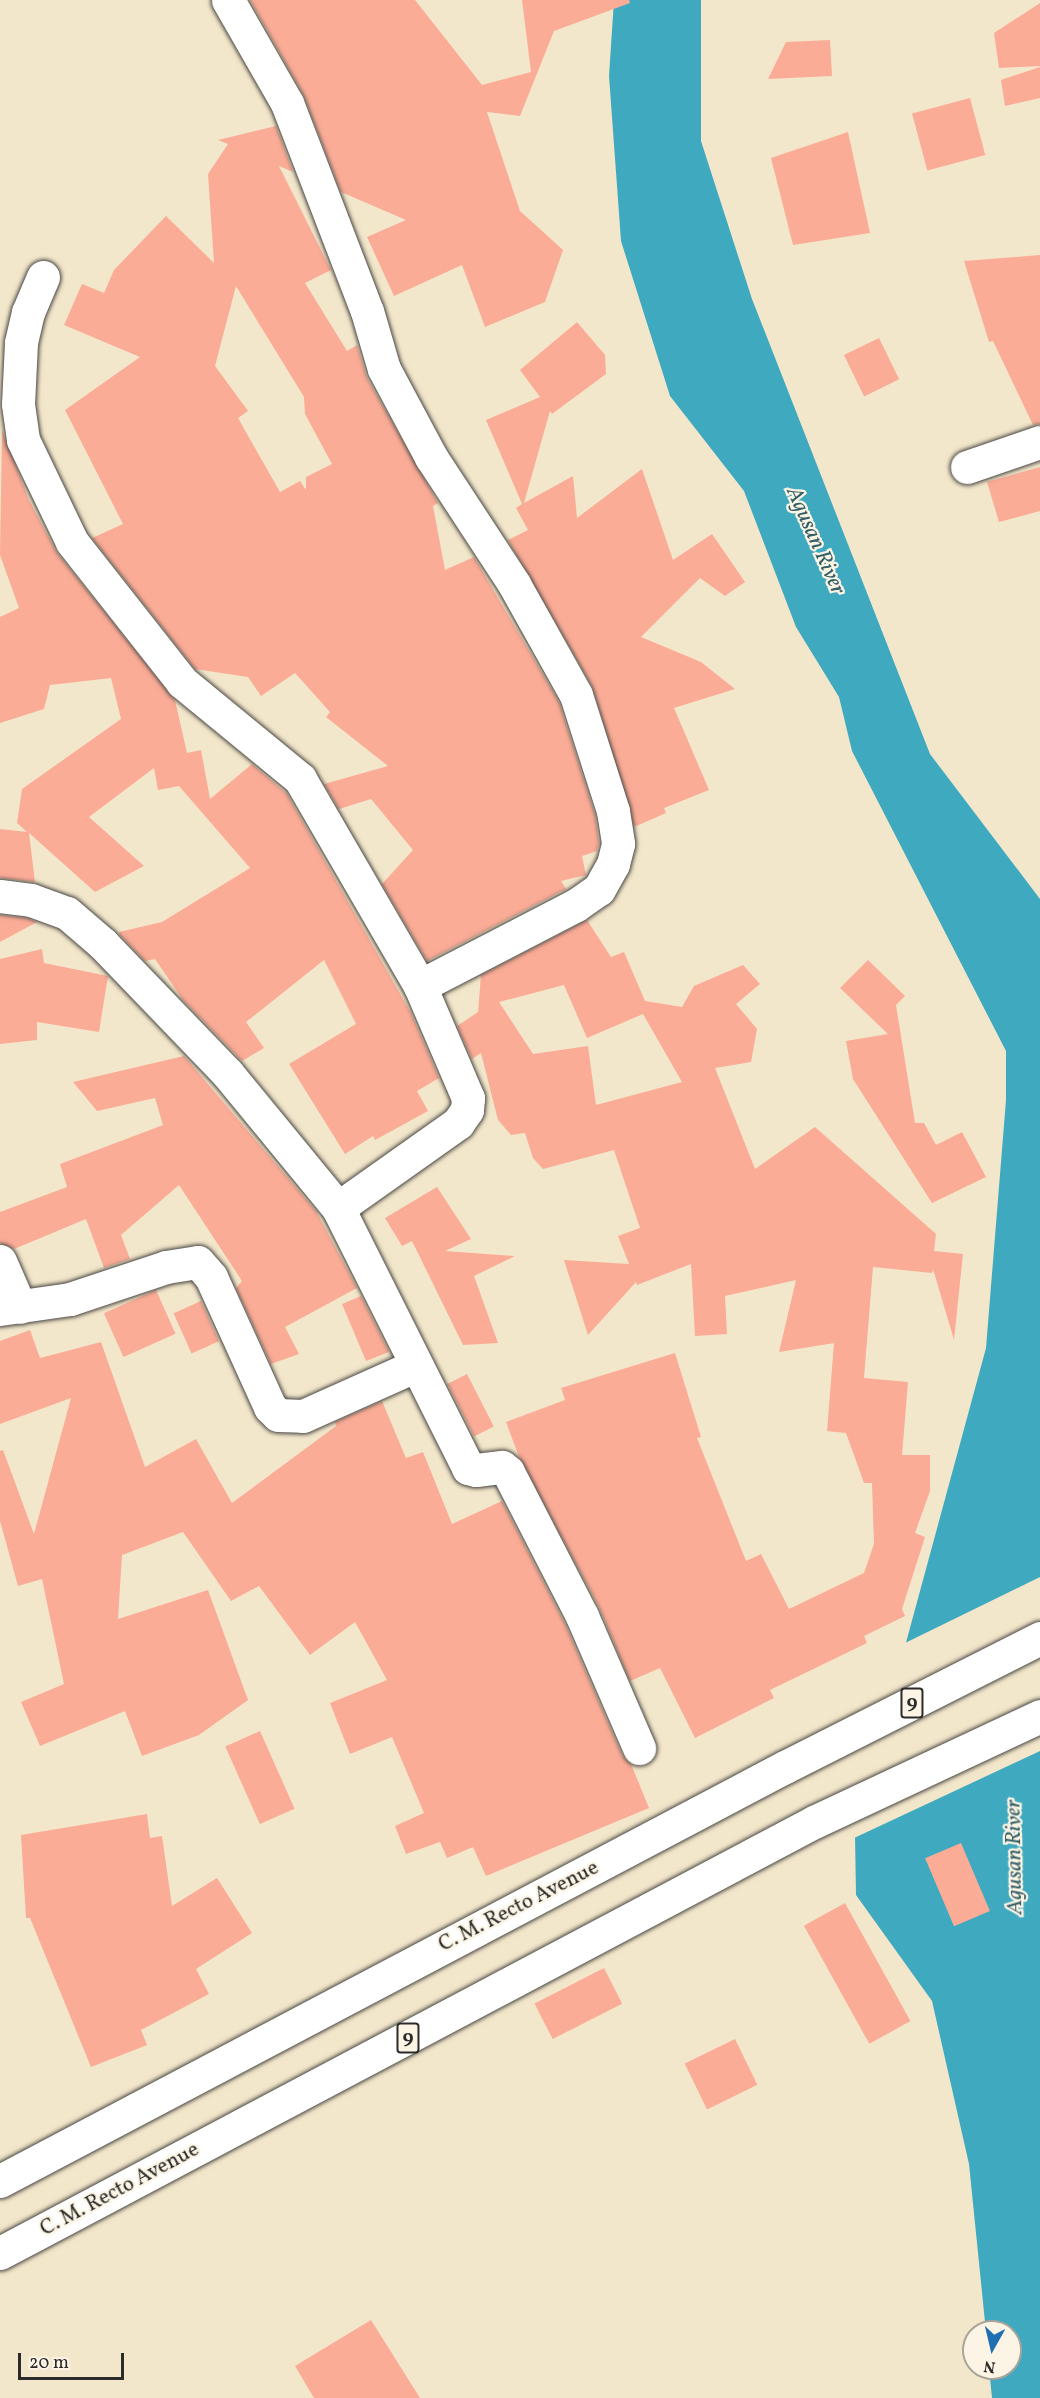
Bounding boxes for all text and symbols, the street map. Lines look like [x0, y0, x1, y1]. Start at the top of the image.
water label: Agusan River [780, 483, 850, 599]
road number: 9 [900, 1686, 924, 1720]
water label: Agusan River [1001, 1799, 1029, 1915]
street label: C. M. Recto Avenue [435, 1856, 603, 1958]
road number: 9 [396, 2021, 420, 2055]
street label: C. M. Recto Avenue [36, 2138, 204, 2242]
north arrow [962, 2320, 1022, 2380]
scale bar [21, 2341, 128, 2379]
text: 20 m [29, 2351, 69, 2376]
text: N [982, 2354, 997, 2378]

